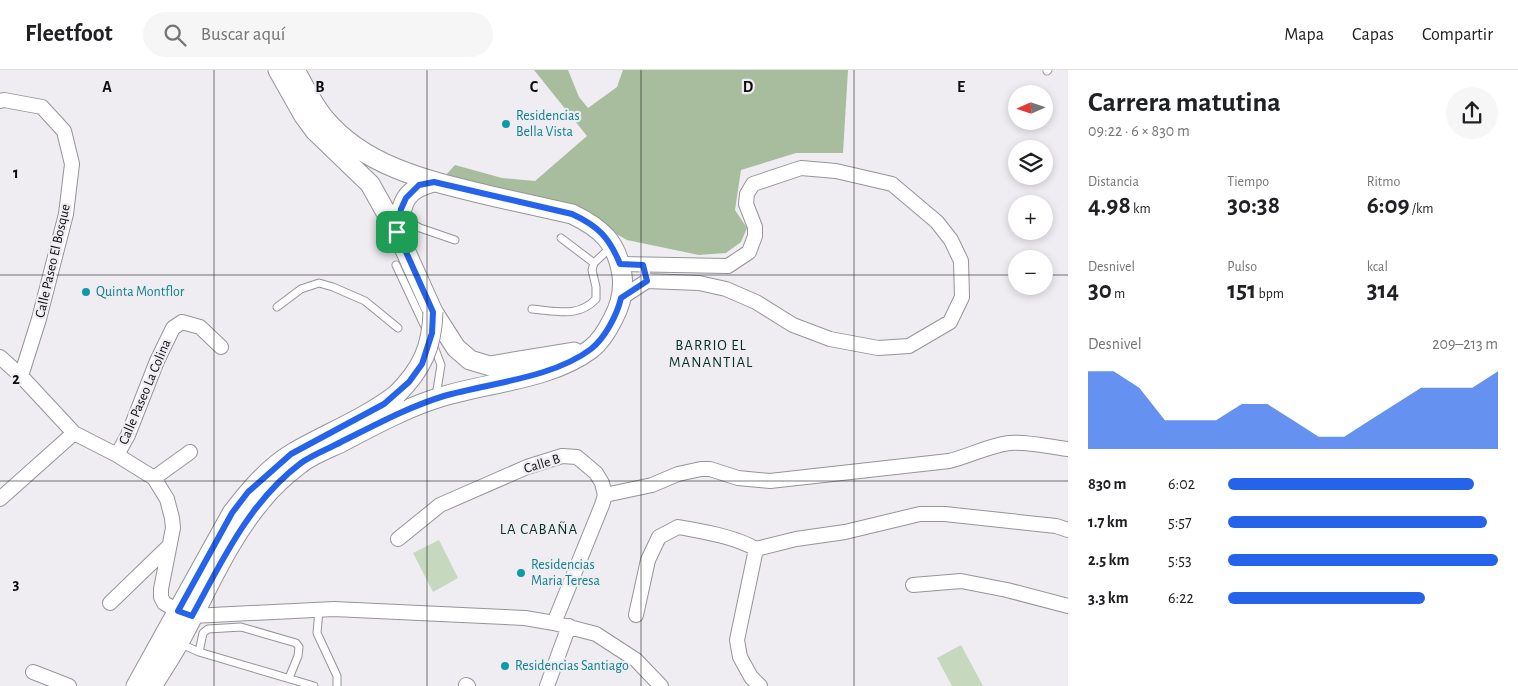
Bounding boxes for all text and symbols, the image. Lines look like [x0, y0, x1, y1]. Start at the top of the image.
search box [143, 12, 493, 57]
icon: search [161, 21, 189, 49]
text: Fleetfoot [25, 22, 113, 46]
text: Buscar aquí [201, 25, 285, 44]
text: Mapa [1284, 26, 1324, 44]
text: Capas [1352, 26, 1394, 44]
text: Compartir [1422, 26, 1493, 44]
text: A [102, 79, 112, 95]
text: B [315, 79, 325, 95]
text: C [530, 79, 539, 95]
text: D [743, 79, 754, 95]
text: E [957, 79, 965, 95]
north arrow [1008, 85, 1052, 130]
map controls [1008, 85, 1053, 295]
button: share [1446, 87, 1498, 139]
text: Carrera matutina [1088, 89, 1281, 117]
place label: Residencias Bella Vista [516, 109, 580, 139]
marker: Residencias Bella Vista [500, 118, 512, 130]
text: 09:22 · 6 × 830 m [1088, 123, 1190, 139]
button: layers [1008, 140, 1053, 185]
text: 1 [13, 165, 19, 181]
text: Distancia [1088, 175, 1139, 189]
text: Tiempo [1227, 175, 1269, 189]
text: Ritmo [1367, 175, 1400, 189]
text: 4.98 [1088, 193, 1131, 218]
text: 30:38 [1227, 193, 1280, 218]
text: 6:09 [1367, 193, 1410, 218]
button: + [1008, 195, 1053, 240]
text: km [1131, 202, 1151, 216]
text: /km [1410, 202, 1433, 216]
street label: Calle Paseo El Bosque [33, 203, 73, 319]
pin [376, 211, 418, 253]
icon: arrive [383, 218, 411, 246]
button: − [1008, 250, 1053, 295]
text: Desnivel [1088, 260, 1135, 274]
text: Pulso [1227, 260, 1257, 274]
text: kcal [1367, 260, 1388, 274]
text: 30 [1088, 278, 1112, 303]
text: 151 [1227, 278, 1256, 303]
text: 314 [1367, 278, 1399, 303]
place label: Quinta Montflor [96, 285, 185, 299]
marker: Quinta Montflor [80, 286, 92, 298]
text: m [1112, 287, 1125, 301]
text: bpm [1256, 287, 1284, 301]
text: Desnivel [1088, 336, 1142, 352]
text: 209–213 m [1432, 336, 1498, 352]
street label: Calle Paseo La Colina [117, 337, 174, 447]
district label: BARRIO EL MANANTIAL [669, 338, 753, 370]
text: 2 [12, 371, 20, 387]
street label: Calle B [522, 452, 562, 476]
text: 830 m [1088, 476, 1126, 492]
text: 6:02 [1168, 476, 1195, 492]
text: 1.7 km [1088, 514, 1128, 530]
text: 5:57 [1168, 514, 1192, 530]
district label: LA CABAÑA [500, 521, 578, 537]
text: 2.5 km [1088, 552, 1129, 568]
text: 5:53 [1168, 552, 1192, 568]
place label: Residencias Maria Teresa [531, 558, 600, 588]
marker: Residencias Maria Teresa [515, 567, 527, 579]
text: 3 [13, 576, 20, 592]
text: 3.3 km [1088, 590, 1129, 606]
text: 6:22 [1168, 590, 1194, 606]
place label: Residencias Santiago [515, 659, 629, 673]
marker: Residencias Santiago [499, 660, 511, 672]

